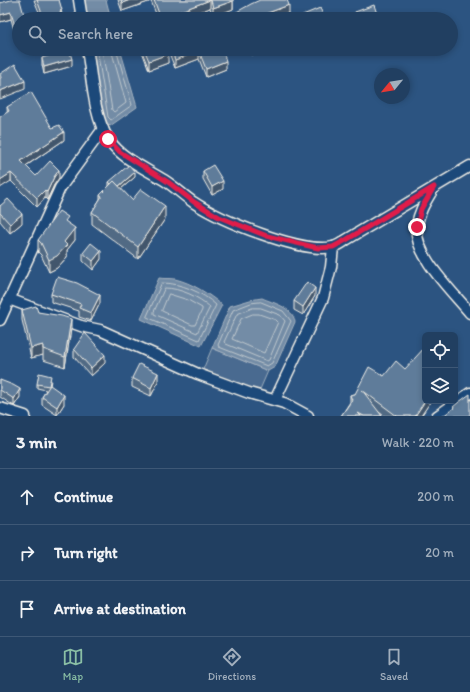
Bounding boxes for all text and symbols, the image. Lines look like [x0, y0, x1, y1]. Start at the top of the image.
search box [12, 12, 458, 56]
icon: search [26, 23, 48, 45]
text: Search here [58, 25, 133, 43]
north arrow [374, 68, 410, 104]
route start [99, 130, 117, 148]
route end [408, 218, 426, 236]
map controls [422, 332, 458, 404]
button: locate [422, 332, 458, 368]
button: layers [422, 368, 458, 404]
text: 3 min [16, 432, 57, 452]
text: Walk · 220 m [382, 435, 454, 450]
icon: ahead [16, 486, 38, 508]
text: Continue [54, 488, 113, 506]
text: 200 m [417, 489, 454, 504]
icon: right [16, 542, 38, 564]
text: Turn right [54, 544, 118, 562]
text: 20 m [425, 545, 454, 560]
icon: arrive [16, 598, 38, 620]
text: Arrive at destination [54, 600, 186, 618]
tab: Map [62, 646, 84, 683]
tab: Directions [208, 646, 256, 683]
tab: Saved [380, 646, 408, 683]

